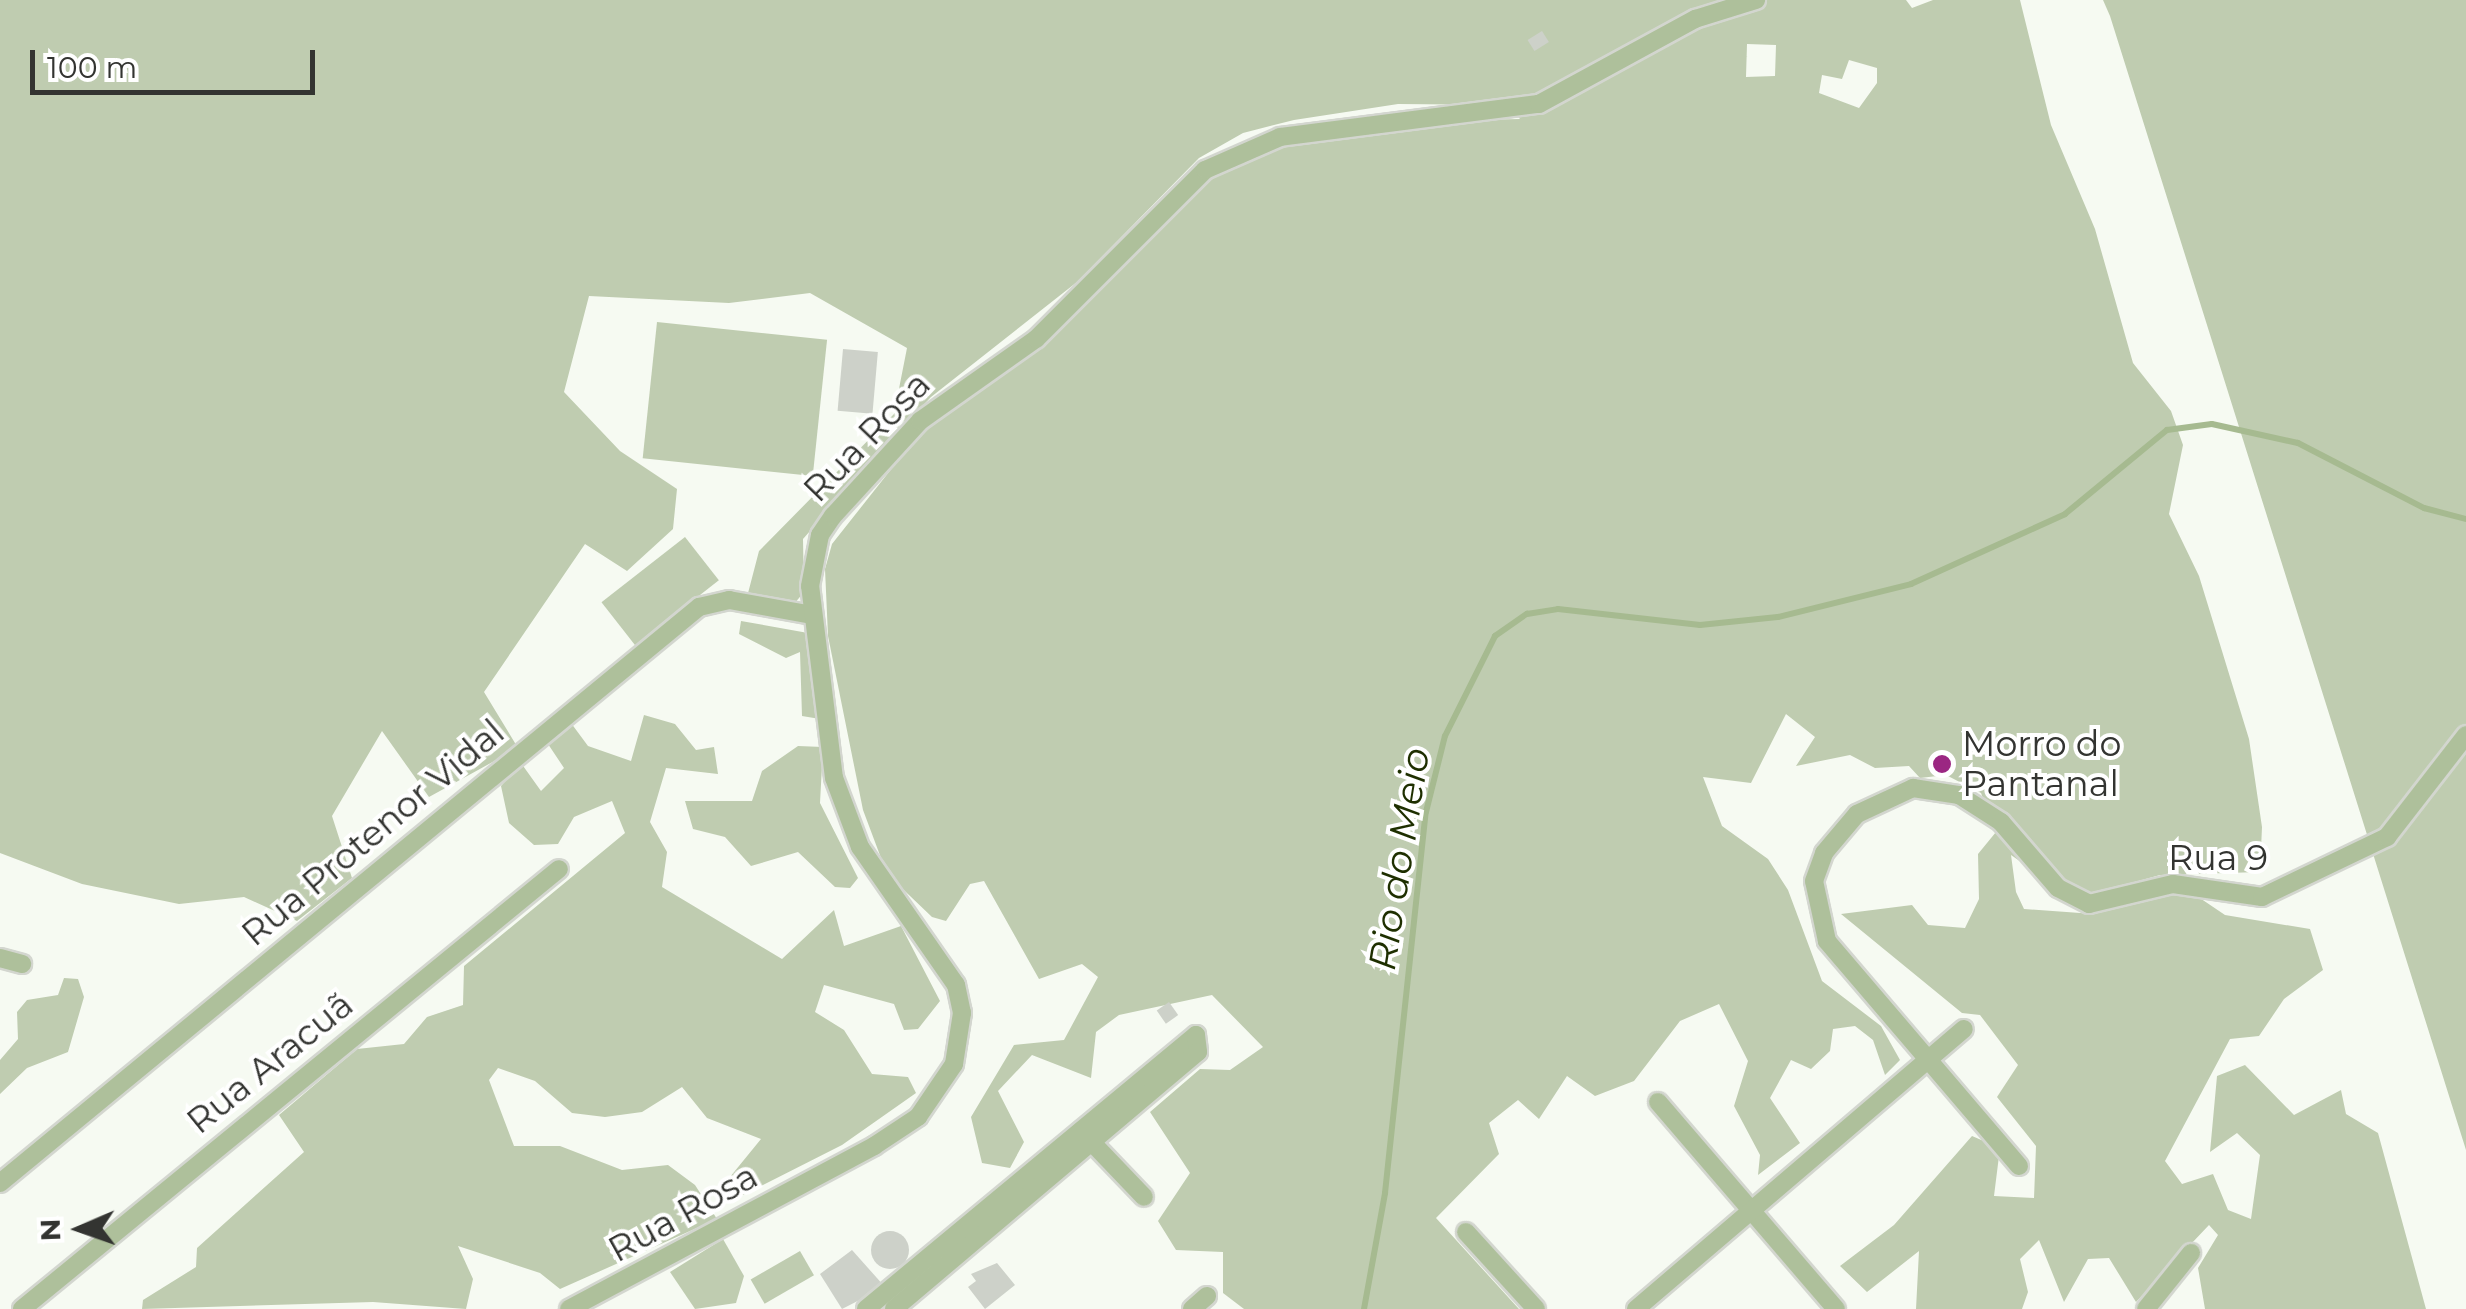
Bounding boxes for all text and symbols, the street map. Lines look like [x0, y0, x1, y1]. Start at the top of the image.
scale bar [35, 30, 320, 92]
text: 100 m [47, 49, 137, 86]
street label: Rua Rosa [795, 364, 939, 510]
street label: Rua Protenor Vidal [233, 711, 513, 955]
place label: Morro do Pantanal [1962, 723, 2122, 805]
water label: Rio do Meio [1359, 745, 1439, 973]
marker: Morro do Pantanal [1931, 753, 1953, 775]
street label: Rua 9 [2168, 837, 2268, 879]
street label: Rua Aracuã [179, 983, 361, 1143]
street label: Rua Rosa [601, 1155, 765, 1271]
north arrow [30, 1179, 130, 1279]
text: N [33, 1218, 67, 1242]

